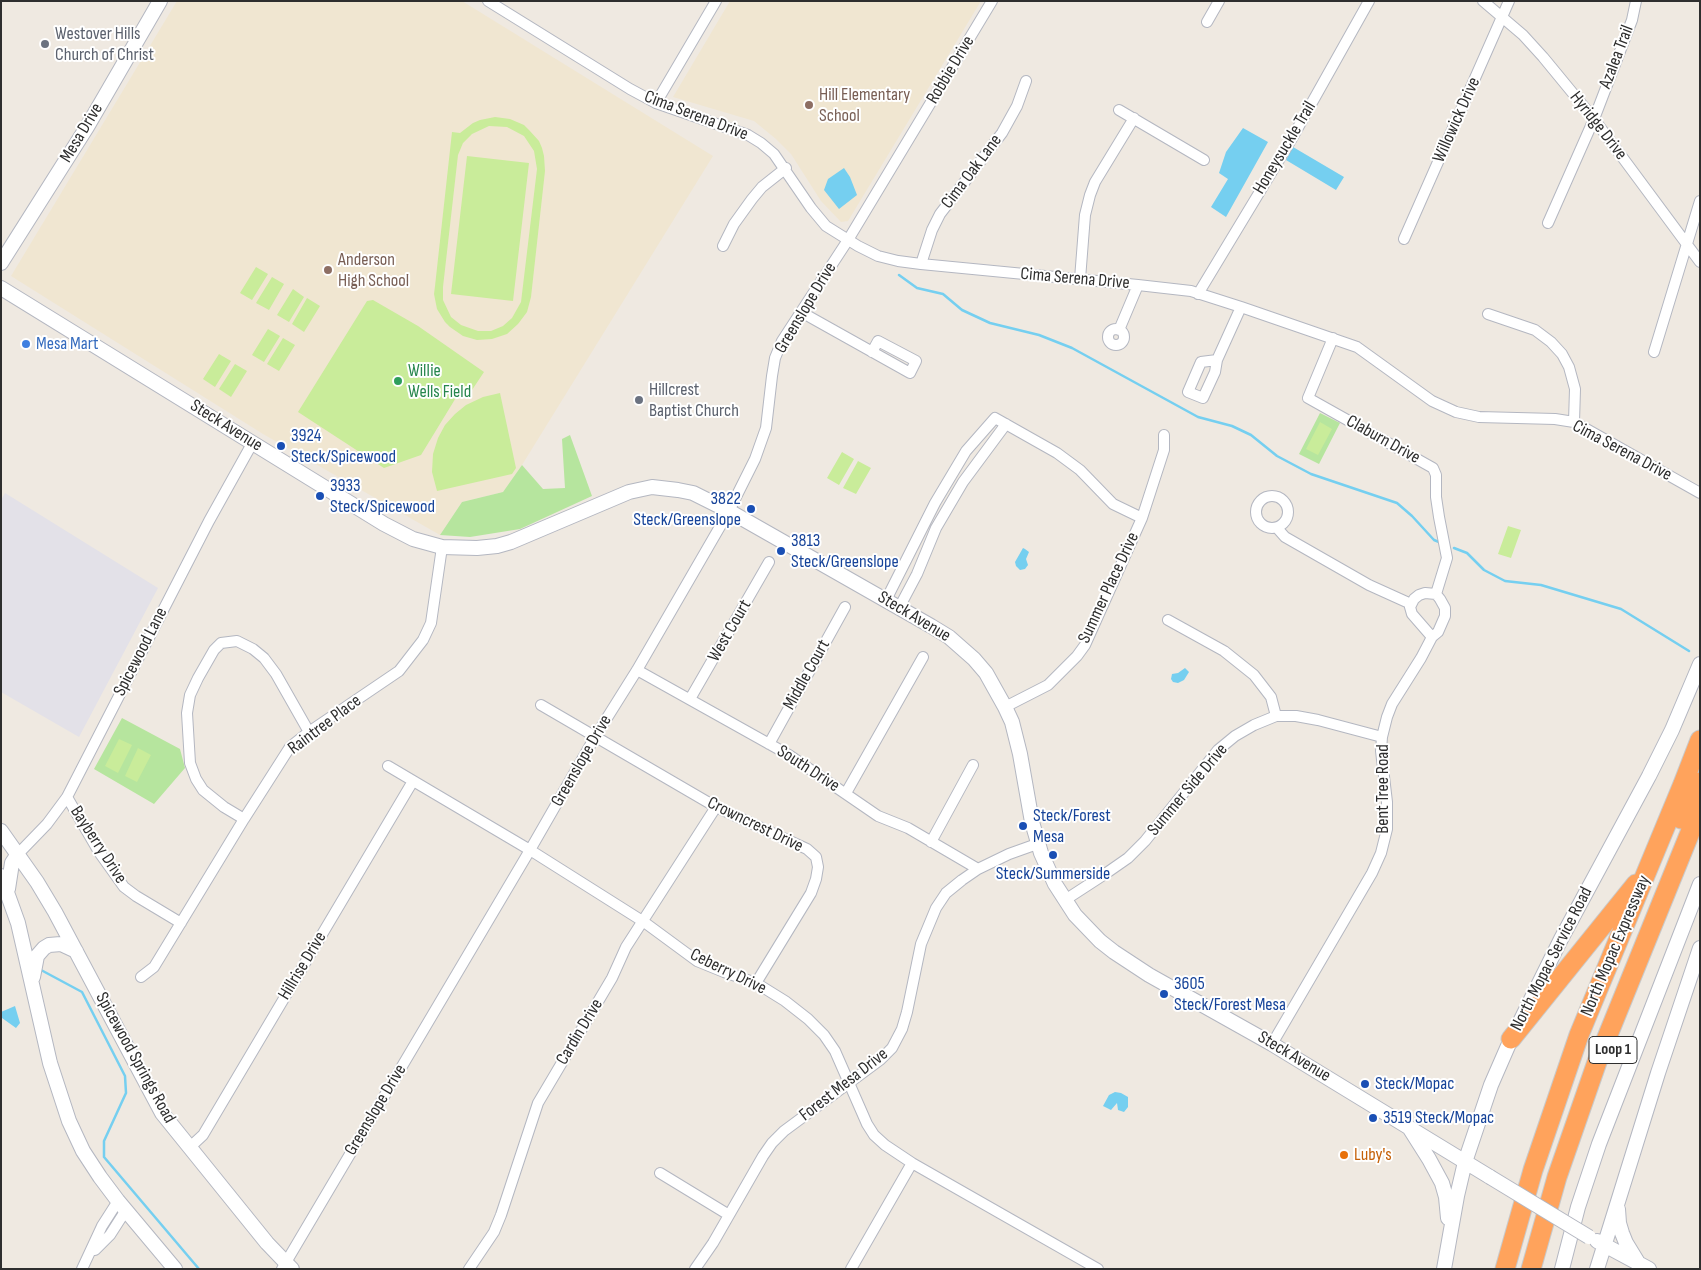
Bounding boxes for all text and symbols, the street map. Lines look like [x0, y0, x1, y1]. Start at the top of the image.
street label: Azalea Trail [1595, 22, 1639, 92]
place label: Westover Hills Church of Christ [55, 23, 154, 66]
street label: Robbie Drive [922, 32, 980, 108]
marker: Westover Hills Church of Christ [39, 38, 51, 50]
street label: Willowick Drive [1429, 74, 1485, 166]
place label: Hill Elementary School [819, 84, 910, 126]
street label: Cima Serena Drive [641, 86, 751, 146]
street label: Hyridge Drive [1565, 88, 1631, 164]
street label: Honeysuckle Trail [1249, 98, 1321, 198]
street label: Mesa Drive [56, 99, 108, 167]
marker: Hill Elementary School [803, 99, 815, 111]
street label: Cima Oak Lane [937, 131, 1007, 213]
place label: Anderson High School [338, 249, 409, 292]
street label: Greenslope Drive [770, 259, 842, 357]
street label: Cima Serena Drive [1020, 263, 1130, 295]
marker: Anderson High School [322, 264, 334, 276]
place label: Mesa Mart [36, 333, 99, 355]
marker: Mesa Mart [20, 338, 32, 350]
place label: Willie Wells Field [408, 360, 471, 402]
marker: Willie Wells Field [392, 375, 404, 387]
place label: Hillcrest Baptist Church [649, 379, 739, 422]
marker: Hillcrest Baptist Church [633, 394, 645, 406]
street label: Steck Avenue [186, 395, 266, 457]
street label: Claburn Drive [1342, 411, 1424, 469]
street label: Cima Serena Drive [1569, 416, 1675, 486]
place label: 3924 Steck/Spicewood [291, 425, 396, 468]
marker: 3924 Steck/Spicewood [275, 440, 287, 452]
place label: 3933 Steck/Spicewood [330, 475, 435, 518]
place label: 3822 Steck/Greenslope [633, 488, 741, 530]
marker: 3933 Steck/Spicewood [314, 490, 326, 502]
marker: 3822 Steck/Greenslope [745, 503, 757, 515]
street label: Summer Place Drive [1074, 529, 1144, 647]
place label: 3813 Steck/Greenslope [791, 530, 899, 572]
marker: 3813 Steck/Greenslope [775, 545, 787, 557]
street label: Steck Avenue [874, 587, 954, 647]
street label: West Court [704, 596, 756, 666]
street label: Spicewood Lane [109, 604, 173, 700]
street label: Middle Court [779, 636, 835, 714]
street label: Raintree Place [284, 690, 366, 760]
street label: Greenslope Drive [547, 711, 617, 811]
street label: Summer Side Drive [1143, 740, 1233, 840]
street label: South Drive [773, 741, 843, 797]
street label: Bent Tree Road [1372, 744, 1394, 834]
street label: Crowncrest Drive [703, 792, 807, 858]
street label: Bayberry Drive [65, 802, 131, 888]
place label: Steck/Forest Mesa [1033, 805, 1111, 848]
marker: Steck/Forest Mesa [1017, 820, 1029, 832]
marker: Steck/Summerside [1047, 849, 1059, 861]
place label: Steck/Summerside [996, 863, 1110, 885]
street label: North Mopac Expressway [1577, 872, 1655, 1020]
street label: North Mopac Service Road [1506, 884, 1598, 1034]
street label: Hillrise Drive [274, 928, 332, 1004]
street label: Ceberry Drive [686, 944, 770, 1000]
place label: 3605 Steck/Forest Mesa [1174, 973, 1286, 1016]
marker: 3605 Steck/Forest Mesa [1158, 988, 1170, 1000]
street label: Spicewood Springs Road [90, 989, 180, 1127]
street label: Cardin Drive [552, 995, 608, 1069]
street label: Steck Avenue [1254, 1027, 1334, 1087]
road number: Loop 1 [1589, 1036, 1637, 1064]
street label: Forest Mesa Drive [795, 1044, 893, 1126]
street label: Greenslope Drive [340, 1061, 412, 1159]
place label: Steck/Mopac [1375, 1073, 1454, 1095]
marker: Steck/Mopac [1359, 1078, 1371, 1090]
place label: 3519 Steck/Mopac [1383, 1107, 1494, 1129]
marker: 3519 Steck/Mopac [1367, 1112, 1379, 1124]
place label: Luby's [1354, 1144, 1392, 1166]
marker: Luby's [1338, 1149, 1350, 1161]

